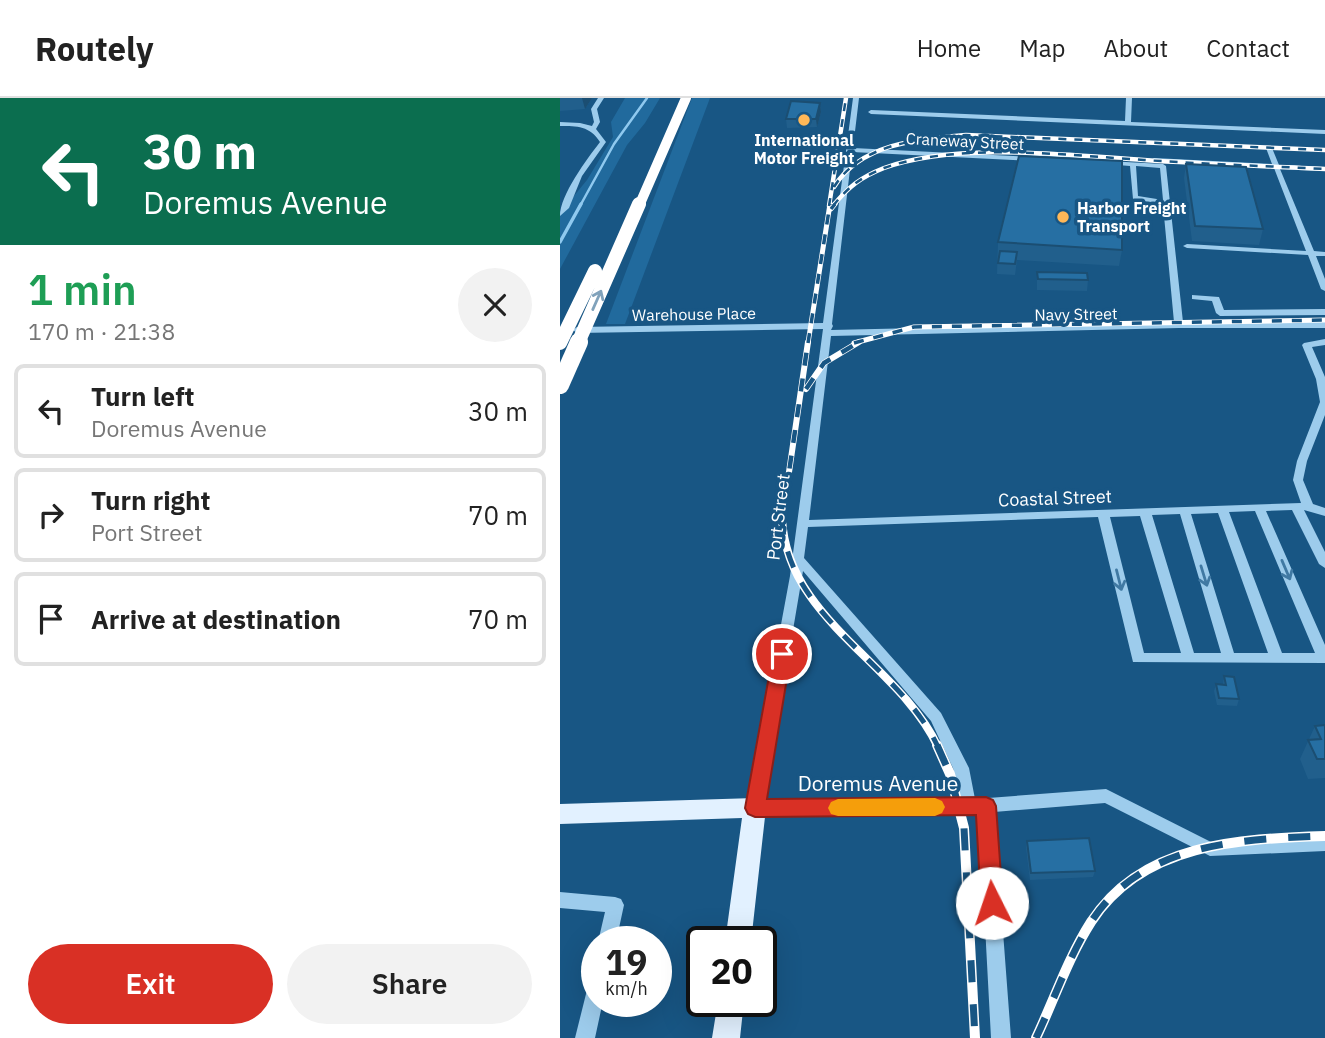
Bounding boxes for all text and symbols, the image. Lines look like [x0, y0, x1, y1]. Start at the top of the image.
text: Routely [35, 27, 154, 70]
text: Home [917, 32, 981, 64]
text: Map [1019, 32, 1065, 64]
text: About [1103, 32, 1168, 64]
text: Contact [1206, 32, 1290, 64]
marker: International Motor Freight [796, 112, 812, 128]
text: 30 m [143, 119, 257, 182]
icon: left [28, 126, 119, 217]
street label: Craneway Street [905, 128, 1025, 154]
place label: International Motor Freight [754, 130, 854, 168]
text: Doremus Avenue [143, 181, 388, 223]
place label: Harbor Freight Transport [1077, 198, 1186, 236]
marker: Harbor Freight Transport [1055, 209, 1071, 225]
text: 1 min [28, 262, 137, 317]
button: close [458, 268, 532, 342]
one-way arrow [591, 290, 604, 311]
street label: Warehouse Place [632, 303, 756, 325]
street label: Navy Street [1034, 303, 1118, 325]
text: 170 m · 21:38 [28, 316, 175, 346]
text: Turn left [91, 379, 194, 413]
icon: left [32, 392, 70, 430]
text: 30 m [468, 394, 528, 428]
text: Doremus Avenue [91, 413, 267, 443]
street label: Port Street [761, 472, 795, 562]
text: Turn right [91, 483, 210, 517]
street label: Coastal Street [998, 485, 1112, 511]
icon: right [32, 496, 70, 534]
text: 70 m [468, 498, 528, 532]
text: Port Street [91, 517, 202, 547]
one-way arrow [1280, 559, 1293, 581]
one-way arrow [1199, 564, 1211, 586]
one-way arrow [1113, 568, 1126, 591]
icon: arrive [32, 600, 70, 638]
text: Arrive at destination [91, 602, 341, 636]
text: 70 m [468, 602, 528, 636]
pin [752, 624, 812, 684]
icon: arrive [763, 635, 801, 673]
street label: Doremus Avenue [798, 769, 958, 797]
position arrow [955, 866, 1029, 940]
speed limit sign: 20 [686, 926, 777, 1017]
text: 19 [605, 939, 648, 985]
button: Exit [28, 944, 273, 1024]
button: Share [287, 944, 532, 1024]
text: km/h [605, 977, 648, 1000]

